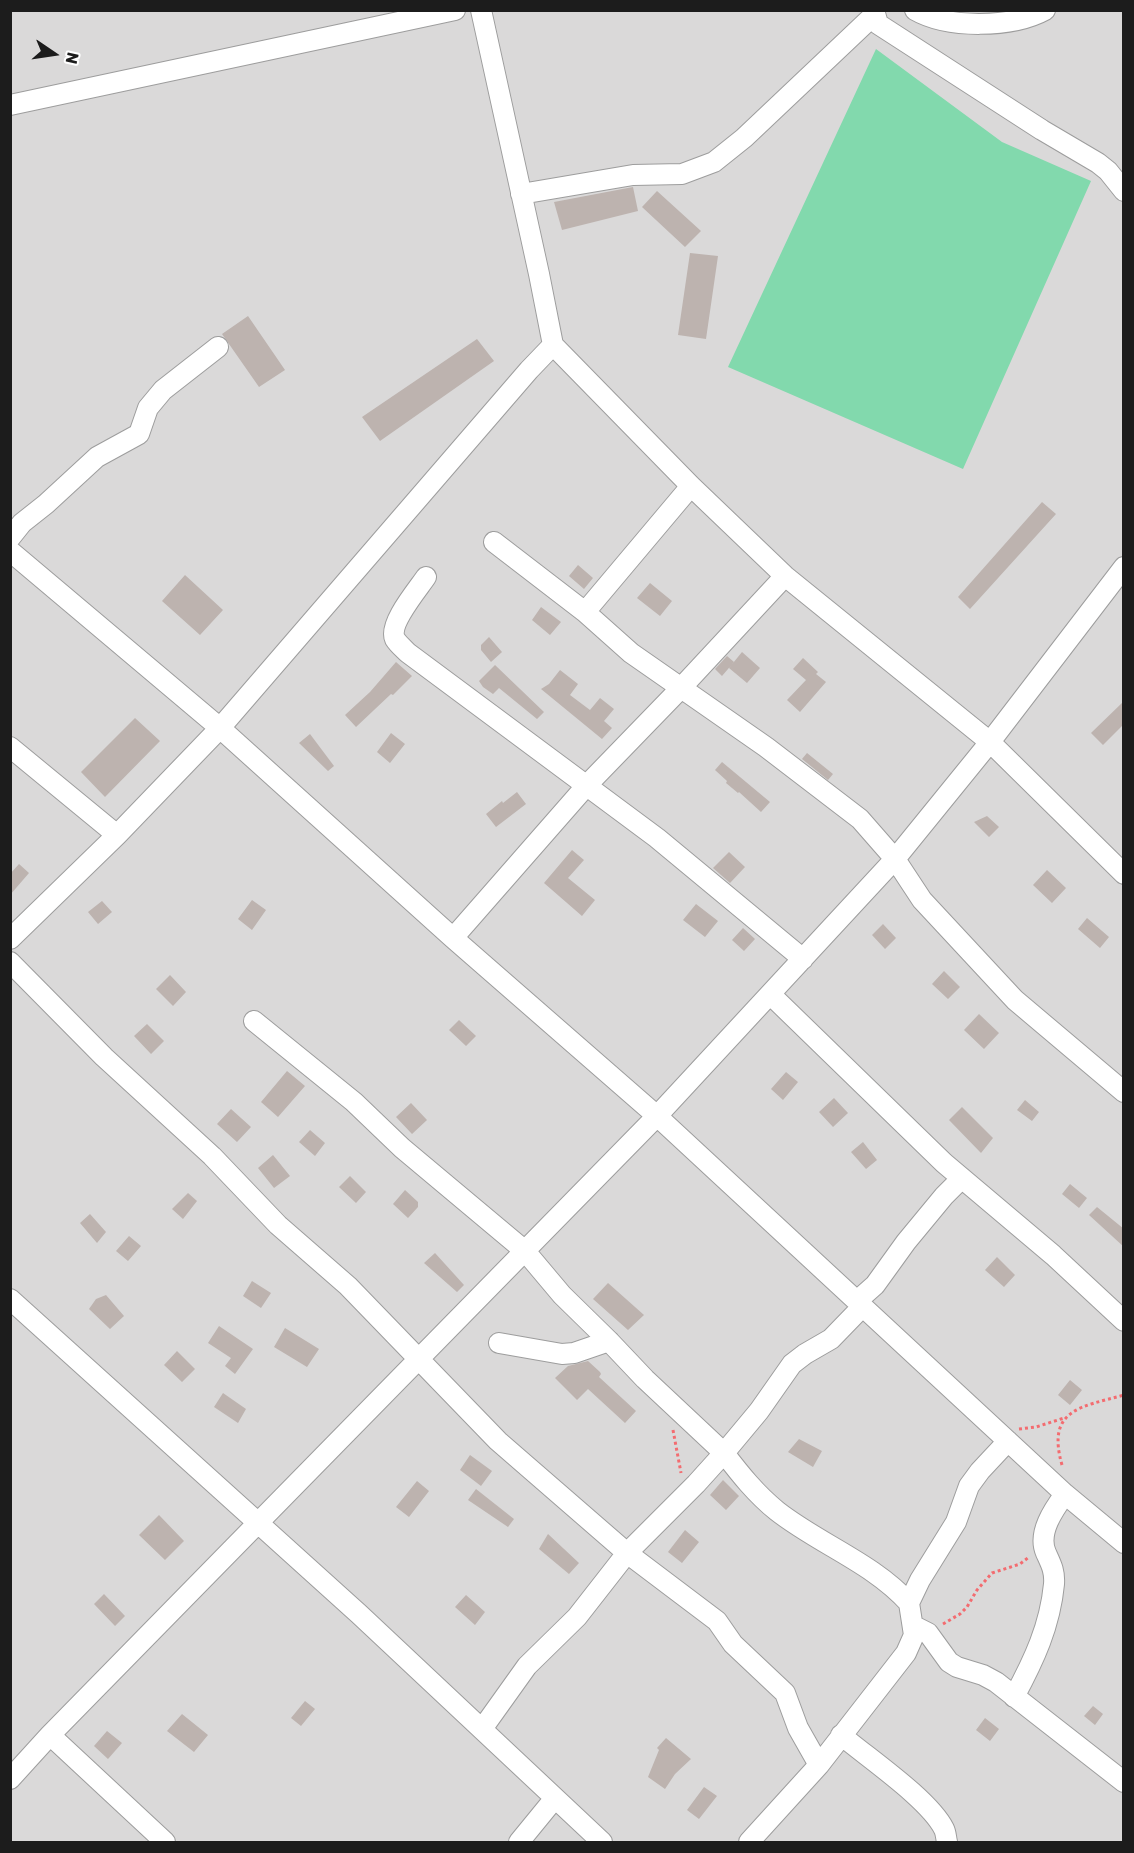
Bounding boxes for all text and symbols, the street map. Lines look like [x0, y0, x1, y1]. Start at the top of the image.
north arrow [24, 24, 84, 84]
text: N [61, 50, 83, 66]

